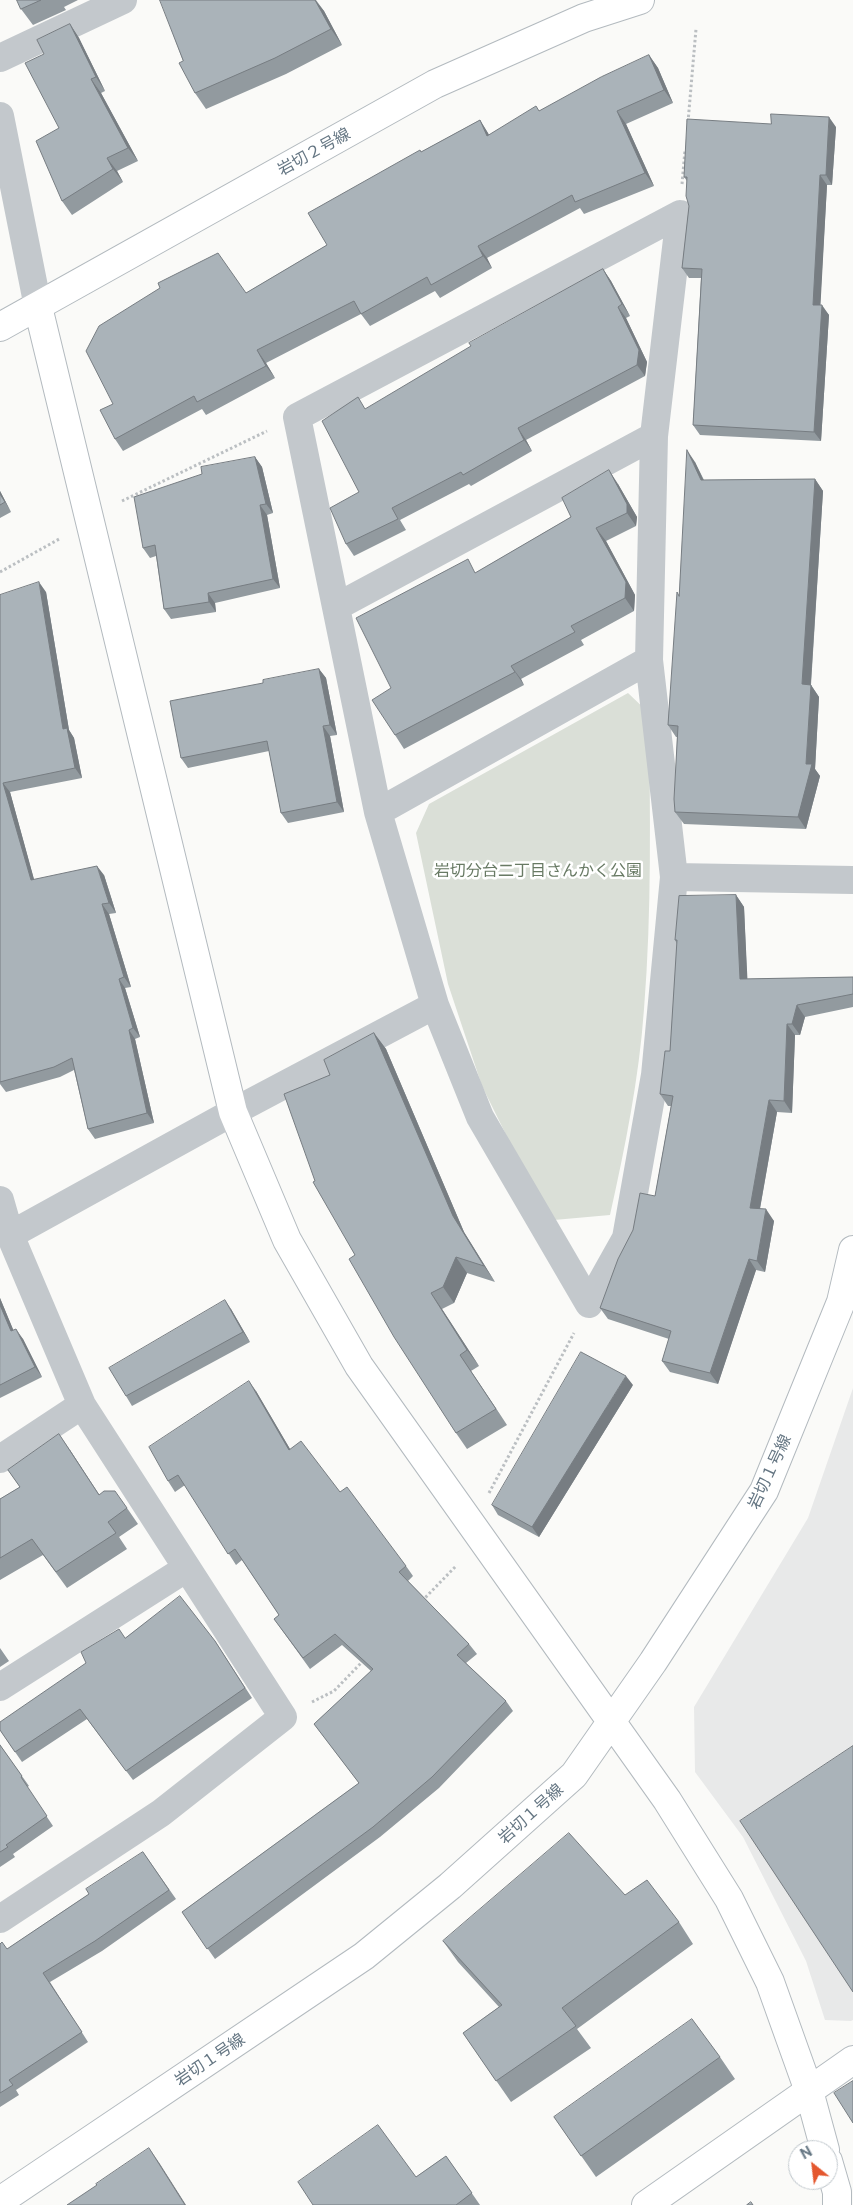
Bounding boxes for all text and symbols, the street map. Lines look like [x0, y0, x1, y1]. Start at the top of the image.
street label: 岩切２号線 [274, 124, 354, 180]
park label: 岩切分台二丁目さんかく公園 [434, 861, 642, 881]
street label: 岩切１号線 [744, 1432, 796, 1512]
street label: 岩切１号線 [495, 1780, 567, 1848]
street label: 岩切１号線 [171, 2030, 249, 2090]
north arrow [788, 2140, 838, 2190]
text: N [798, 2143, 815, 2162]

